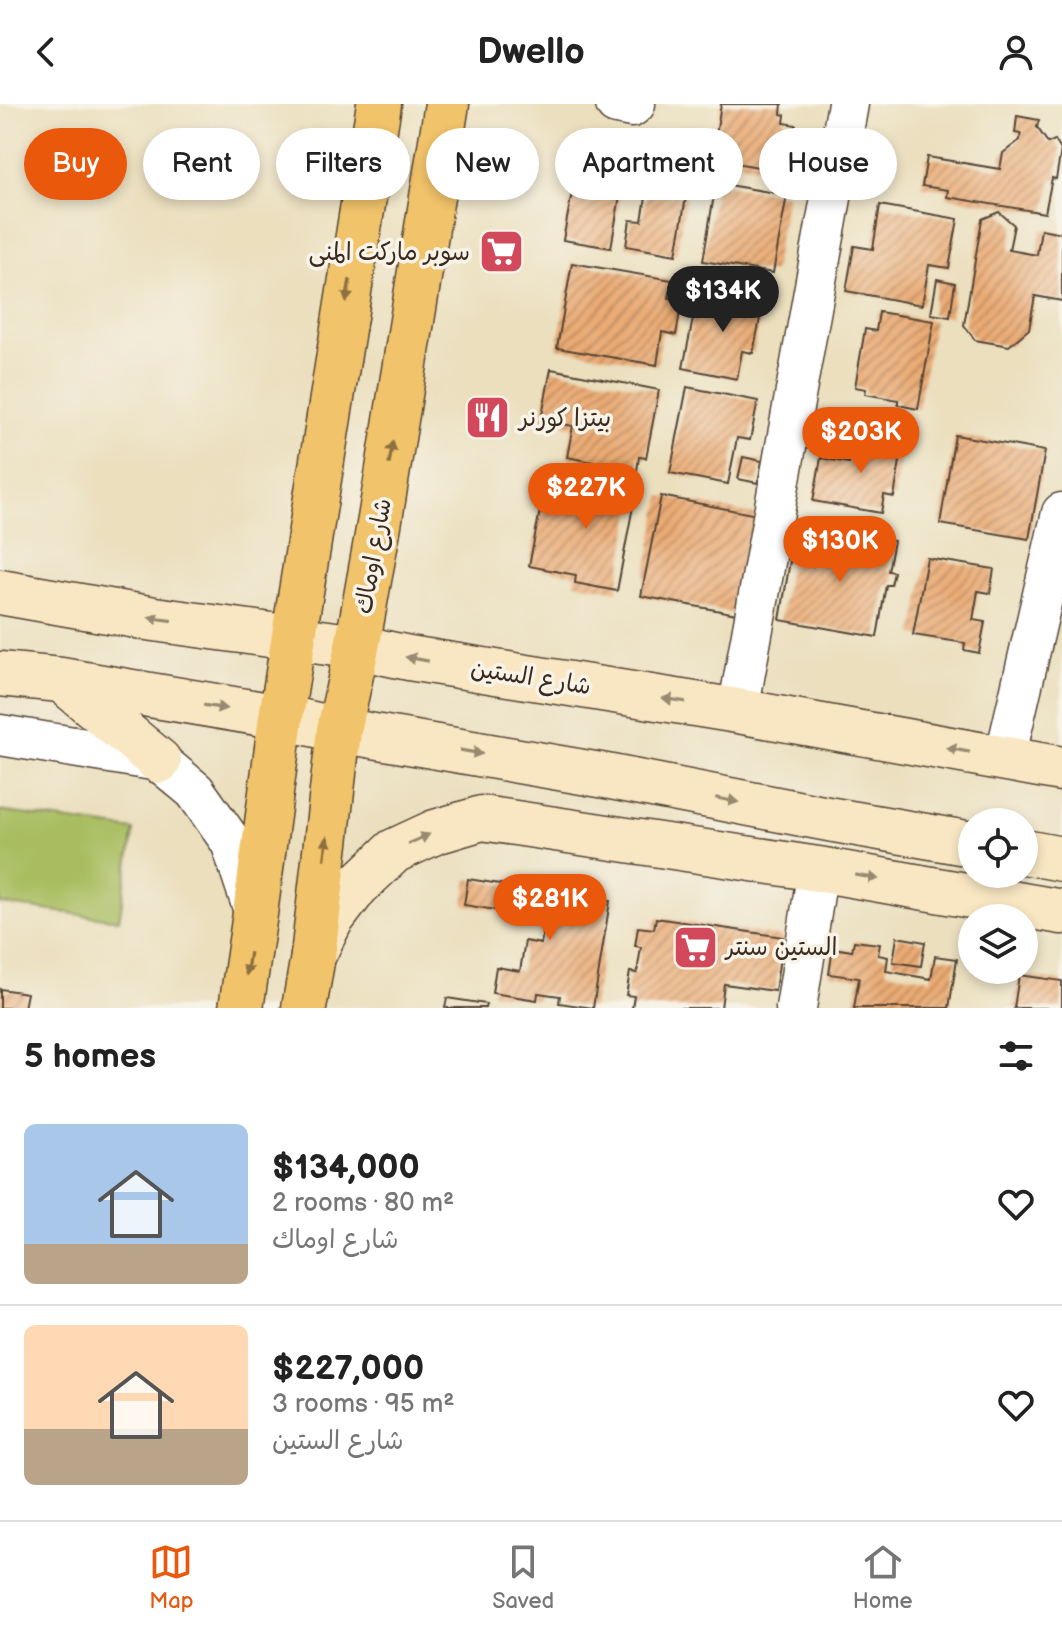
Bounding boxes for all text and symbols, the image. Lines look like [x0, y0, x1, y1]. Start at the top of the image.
icon: back [24, 30, 68, 74]
icon: person [994, 30, 1038, 74]
text: Dwello [477, 31, 585, 74]
chip: Buy [24, 128, 127, 200]
chip: Rent [143, 128, 260, 200]
chip: Filters [276, 128, 410, 200]
chip: New [426, 128, 539, 200]
chip: Apartment [555, 128, 743, 200]
chip: House [759, 128, 897, 200]
supermarket icon: سوبر ماركت المنى [477, 228, 525, 276]
place label: سوبر ماركت المنى [309, 238, 470, 267]
pin: $134K [667, 266, 779, 334]
text: $134K [685, 276, 761, 307]
one-way arrow [341, 279, 354, 304]
restaurant icon: بيتزا كورنر [464, 394, 512, 442]
place label: بيتزا كورنر [517, 404, 611, 434]
pin: $203K [805, 407, 917, 475]
text: $203K [820, 417, 902, 448]
one-way arrow [386, 441, 398, 466]
pin: $227K [530, 463, 642, 531]
text: $227K [546, 473, 626, 504]
street label: شارع اوماك [349, 496, 400, 617]
pin: $130K [784, 516, 896, 584]
text: $130K [801, 526, 879, 557]
one-way arrow [148, 612, 173, 625]
one-way arrow [405, 652, 430, 665]
street label: شارع الستين [468, 654, 593, 703]
one-way arrow [661, 693, 686, 706]
one-way arrow [203, 701, 228, 713]
one-way arrow [945, 743, 970, 755]
one-way arrow [459, 747, 484, 759]
one-way arrow [715, 794, 740, 806]
map controls [958, 808, 1038, 984]
button: locate [958, 808, 1038, 888]
one-way arrow [407, 832, 431, 846]
one-way arrow [319, 835, 332, 860]
one-way arrow [855, 872, 880, 884]
pin: $281K [494, 874, 606, 942]
text: $281K [512, 884, 588, 915]
button: layers [958, 904, 1038, 984]
supermarket icon: الستين سنتر [671, 923, 719, 971]
place label: الستين سنتر [724, 933, 837, 962]
one-way arrow [241, 952, 254, 977]
icon: filters [994, 1034, 1038, 1078]
text: 5 homes [24, 1036, 156, 1077]
text: $134,000 [272, 1147, 420, 1188]
icon: home [88, 1156, 184, 1252]
icon: heart [994, 1182, 1038, 1226]
text: 2 rooms · 80 m² [272, 1188, 454, 1219]
text: شارع اوماك [272, 1225, 399, 1256]
text: $227,000 [272, 1348, 424, 1389]
icon: home [88, 1357, 184, 1453]
icon: heart [994, 1383, 1038, 1427]
text: 3 rooms · 95 m² [272, 1389, 454, 1420]
text: شارع الستين [272, 1426, 404, 1457]
tab: Map [149, 1540, 194, 1615]
tab: Saved [492, 1540, 554, 1615]
tab: Home [853, 1540, 913, 1615]

